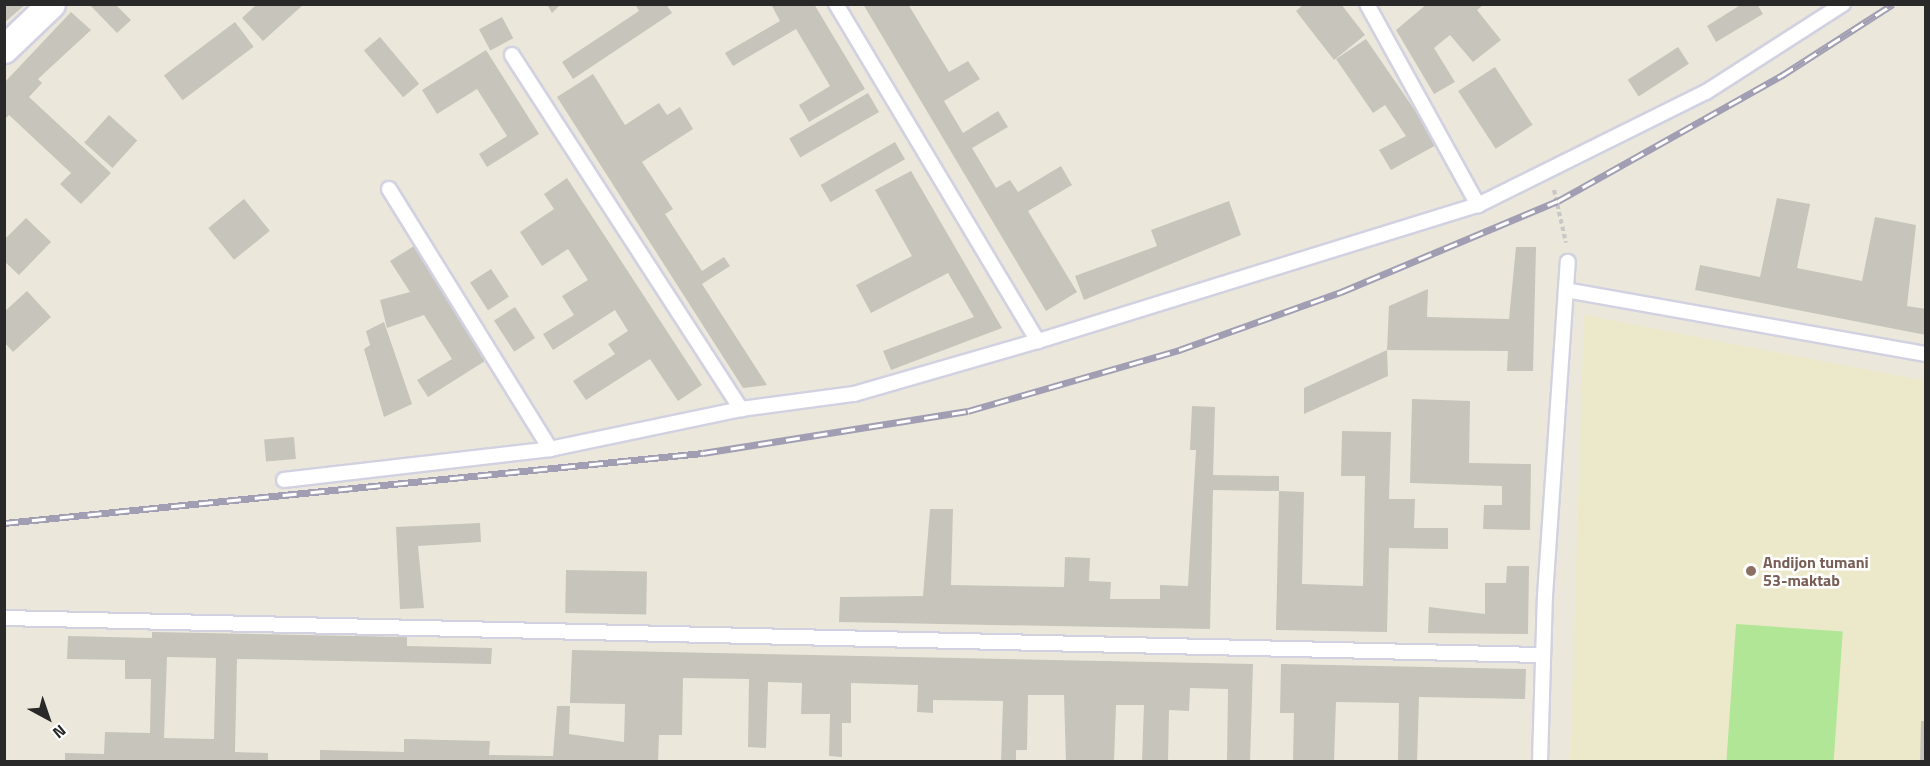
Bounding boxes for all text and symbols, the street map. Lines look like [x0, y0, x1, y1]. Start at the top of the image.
place label: Andijon tumani 53-maktab [1763, 552, 1869, 590]
marker: Andijon tumani 53-maktab [1744, 564, 1758, 578]
north arrow [18, 688, 78, 748]
text: N [48, 719, 72, 745]

